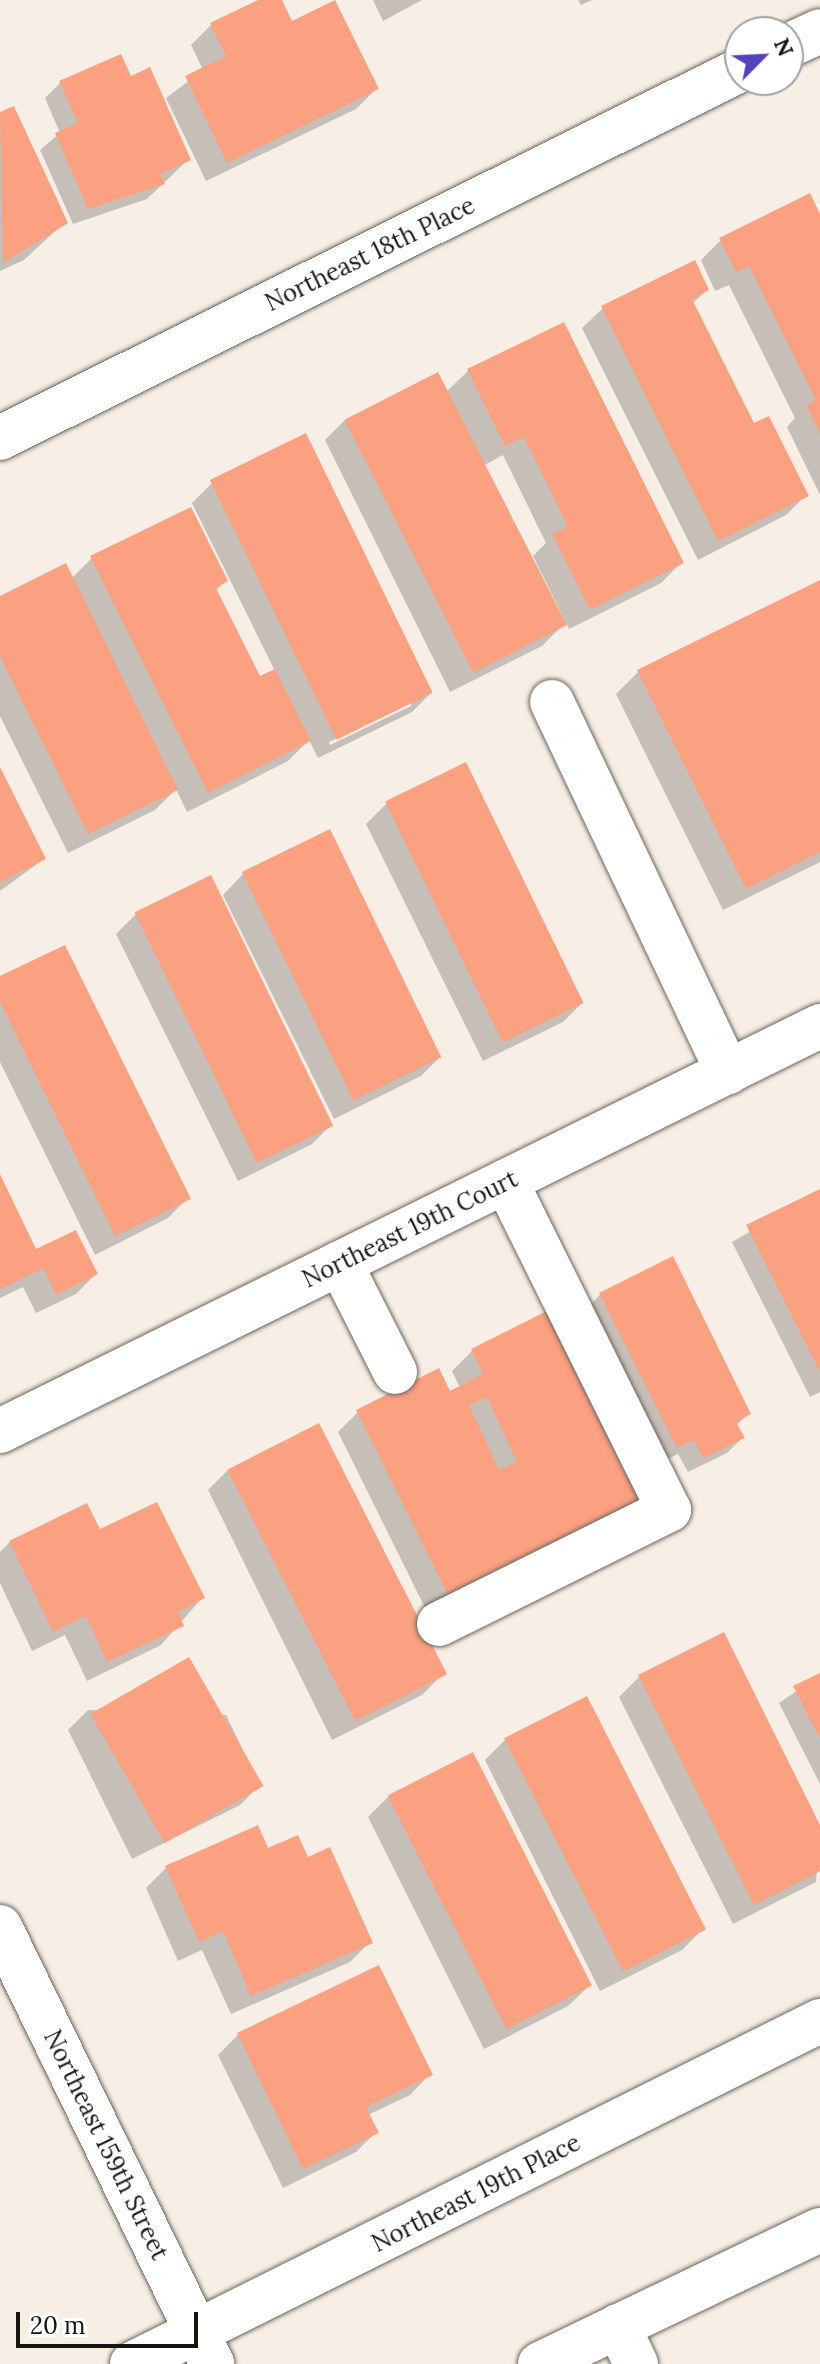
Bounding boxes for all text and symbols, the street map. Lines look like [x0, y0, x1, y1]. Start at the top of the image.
north arrow [724, 16, 804, 96]
text: N [768, 34, 800, 61]
street label: Northeast 18th Place [261, 191, 479, 317]
street label: Northeast 19th Court [298, 1164, 522, 1294]
street label: Northeast 159th Street [38, 2025, 174, 2265]
street label: Northeast 19th Place [367, 2128, 585, 2258]
scale bar [20, 2296, 202, 2346]
text: 20 m [30, 2310, 86, 2341]

